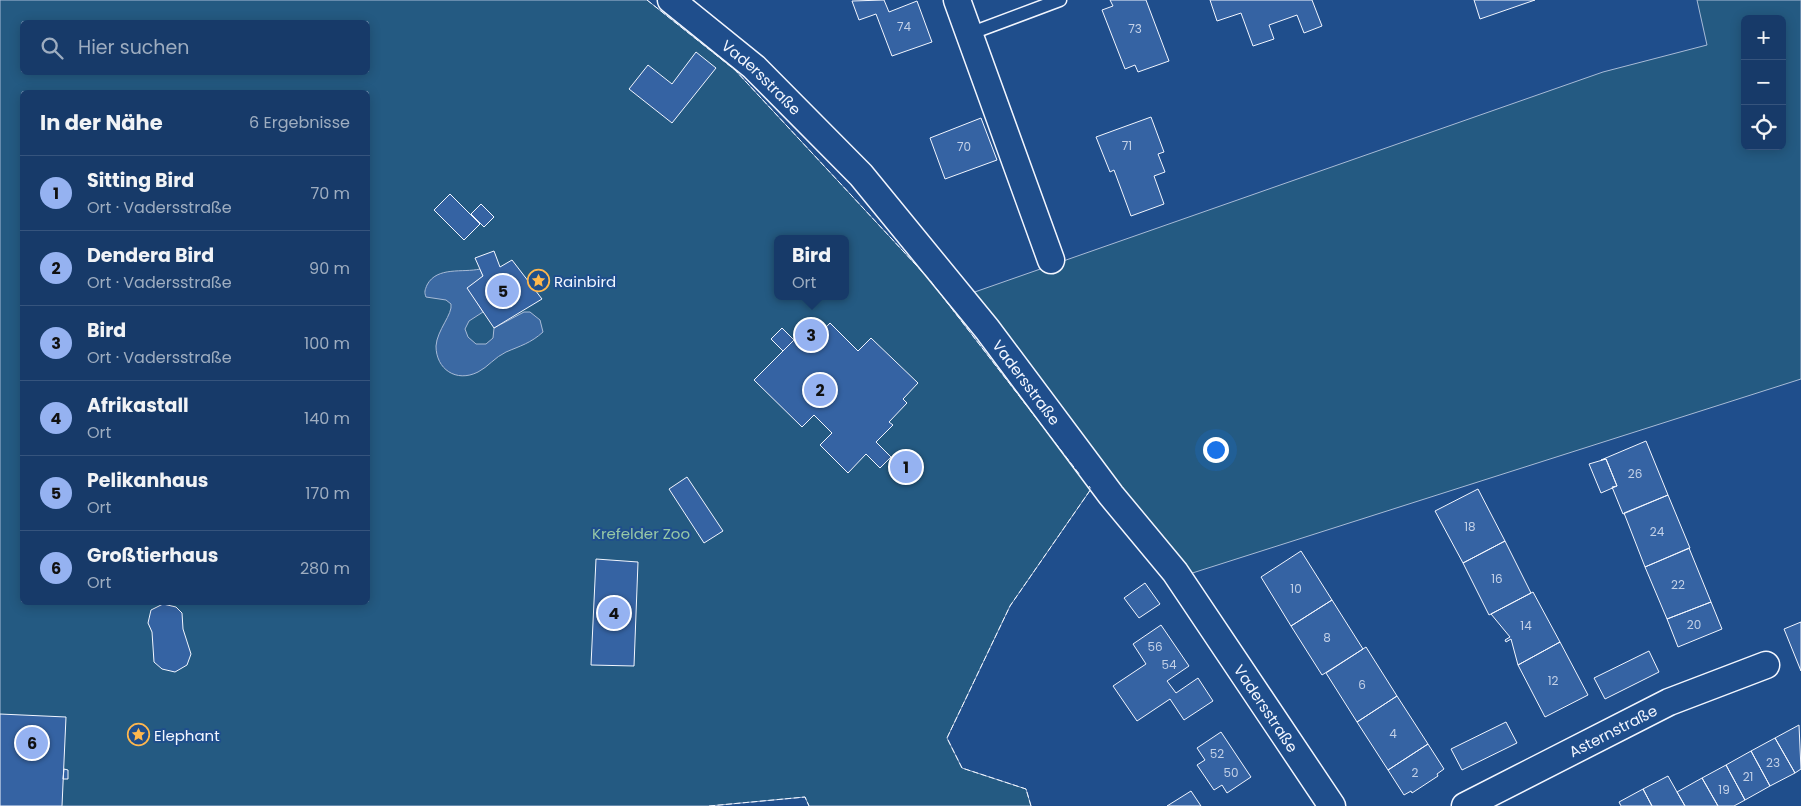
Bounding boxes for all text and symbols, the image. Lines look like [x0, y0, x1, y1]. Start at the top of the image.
map controls [1741, 15, 1786, 150]
button: + [1741, 15, 1786, 60]
house number: 74 [897, 18, 911, 35]
search box [20, 20, 370, 75]
house number: 73 [1128, 20, 1142, 37]
icon: search [38, 34, 66, 62]
text: Hier suchen [78, 34, 189, 61]
street label: Vadersstraße [717, 35, 806, 119]
button: − [1741, 60, 1786, 105]
button: locate [1741, 105, 1786, 150]
text: In der Nähe [40, 108, 163, 137]
text: 6 Ergebnisse [249, 111, 350, 134]
house number: 71 [1122, 137, 1132, 154]
house number: 70 [957, 138, 971, 155]
text: Sitting Bird [87, 167, 194, 194]
text: 1 [53, 182, 59, 205]
text: 70 m [310, 182, 350, 205]
text: Ort · Vadersstraße [87, 196, 232, 219]
popup [774, 235, 849, 300]
text: Dendera Bird [87, 242, 214, 269]
text: Bird [792, 242, 831, 269]
text: 2 [51, 257, 61, 280]
text: 90 m [309, 257, 350, 280]
place icon: Rainbird [526, 269, 550, 293]
text: Ort · Vadersstraße [87, 271, 232, 294]
place label: Rainbird [554, 271, 616, 292]
text: Ort [792, 271, 816, 294]
pin: 5 [487, 272, 519, 310]
pin: 3 [795, 316, 827, 354]
text: Bird [87, 317, 126, 344]
text: 3 [51, 332, 61, 355]
text: 100 m [304, 332, 350, 355]
street label: Vadersstraße [988, 335, 1066, 429]
text: Ort · Vadersstraße [87, 346, 232, 369]
pin: 2 [804, 371, 836, 409]
text: Afrikastall [87, 392, 189, 419]
text: 4 [51, 407, 61, 430]
text: 140 m [304, 407, 350, 430]
text: Ort [87, 421, 111, 444]
your location [1203, 437, 1229, 463]
pin: 1 [890, 448, 922, 486]
house number: 26 [1628, 465, 1642, 482]
text: Pelikanhaus [87, 467, 208, 494]
text: 5 [51, 482, 61, 505]
text: 170 m [305, 482, 350, 505]
text: Ort [87, 496, 111, 519]
house number: 18 [1464, 518, 1476, 535]
park label: Krefelder Zoo [592, 523, 690, 544]
house number: 24 [1650, 523, 1665, 540]
text: Großtierhaus [87, 542, 218, 569]
text: 6 [51, 557, 61, 580]
text: 280 m [300, 557, 350, 580]
house number: 16 [1491, 570, 1503, 587]
text: Ort [87, 571, 111, 594]
house number: 22 [1671, 576, 1685, 593]
house number: 10 [1290, 580, 1302, 597]
pin: 4 [598, 594, 630, 632]
house number: 20 [1687, 616, 1701, 633]
house number: 14 [1520, 617, 1532, 634]
house number: 8 [1323, 629, 1331, 646]
house number: 56 [1147, 638, 1163, 655]
house number: 54 [1161, 656, 1177, 673]
street label: Vadersstraße [1229, 660, 1303, 756]
house number: 12 [1548, 672, 1558, 689]
house number: 6 [1358, 676, 1366, 693]
street label: Asternstraße [1565, 699, 1661, 762]
place icon: Elephant [126, 723, 150, 747]
pin: 6 [16, 724, 48, 762]
place label: Elephant [154, 725, 220, 746]
house number: 4 [1389, 725, 1397, 742]
house number: 52 [1210, 745, 1224, 762]
house number: 23 [1766, 754, 1780, 771]
house number: 50 [1223, 764, 1239, 781]
house number: 2 [1412, 764, 1419, 781]
house number: 21 [1743, 768, 1753, 785]
house number: 19 [1718, 781, 1730, 798]

